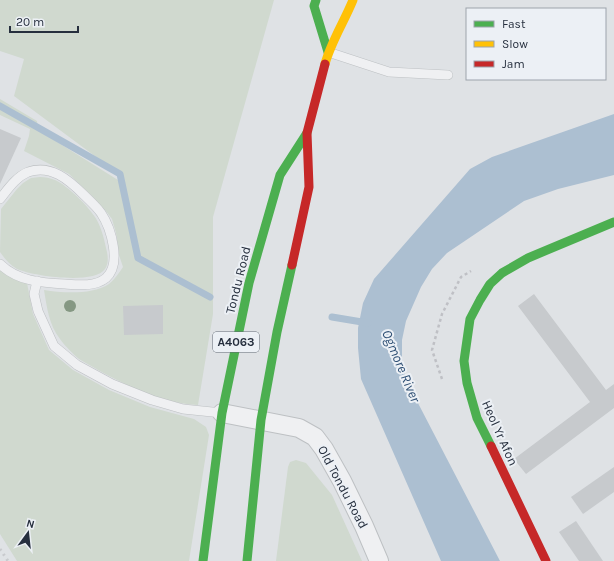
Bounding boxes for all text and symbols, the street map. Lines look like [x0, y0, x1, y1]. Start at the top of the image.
scale bar [10, 8, 78, 34]
legend [466, 8, 606, 80]
text: 20 m [16, 15, 44, 29]
text: Fast [502, 17, 526, 31]
text: Slow [502, 37, 528, 51]
text: Jam [502, 57, 525, 71]
street label: Tondu Road [222, 245, 254, 315]
water label: Ogmore River [378, 327, 424, 406]
road number: A4063 [213, 332, 259, 352]
street label: Heol Yr Afon [479, 398, 521, 468]
street label: Old Tondu Road [315, 443, 371, 531]
north arrow [8, 513, 48, 553]
text: N [25, 517, 36, 531]

